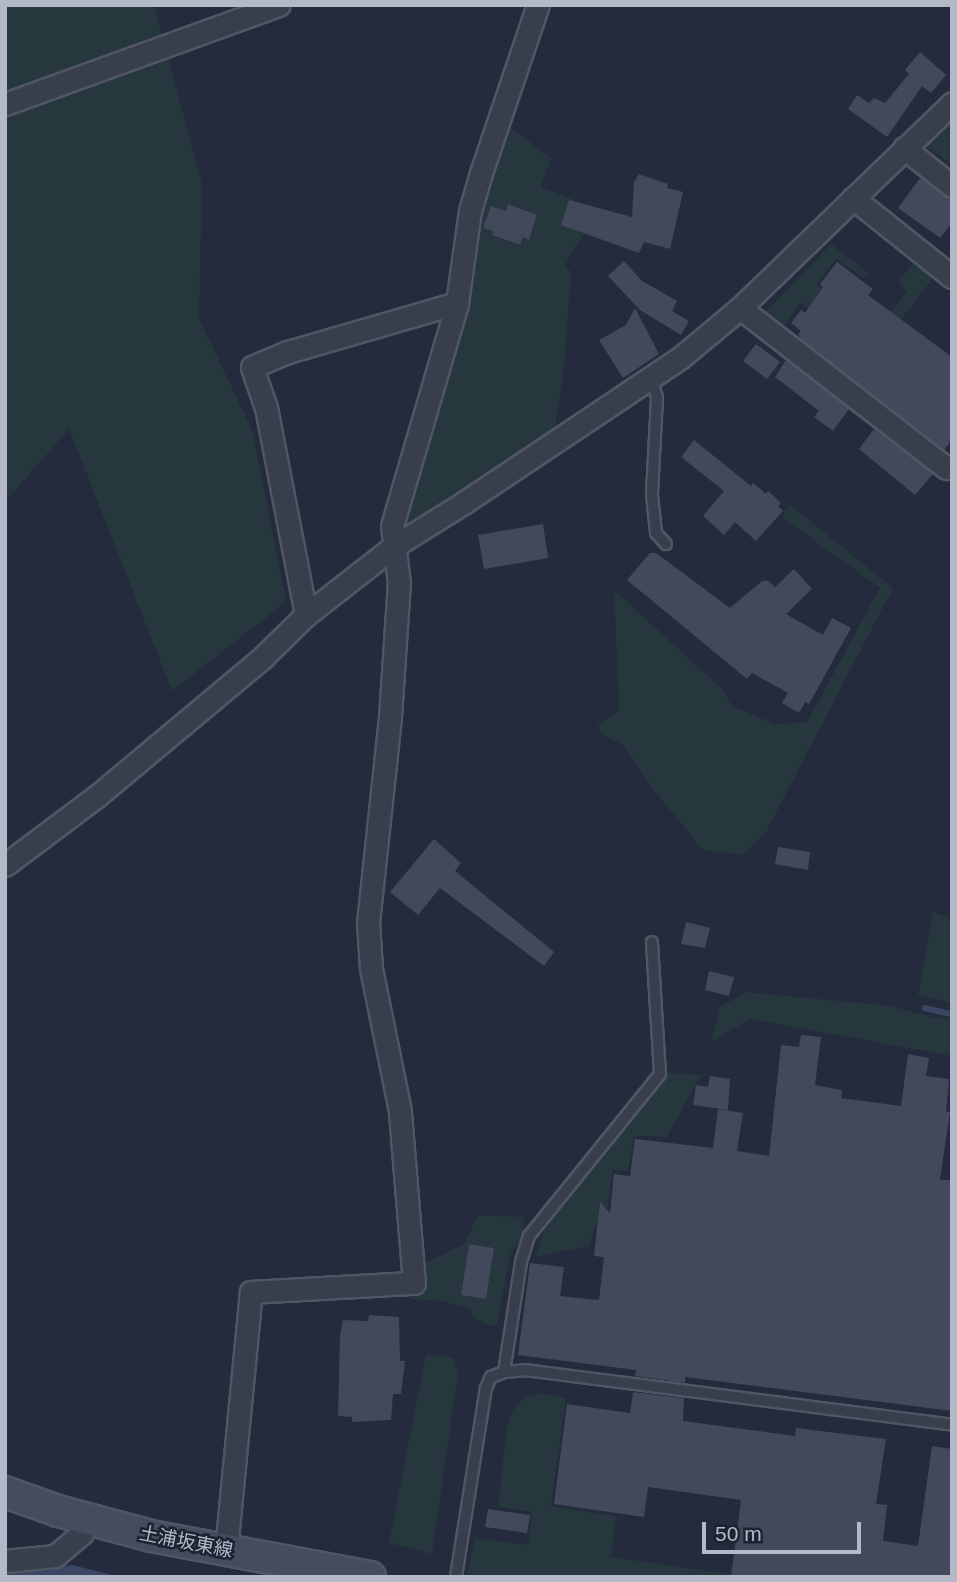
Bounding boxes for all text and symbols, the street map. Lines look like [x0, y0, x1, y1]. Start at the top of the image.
scale bar [705, 1508, 864, 1552]
street label: 土浦坂東線 [137, 1522, 235, 1562]
text: 50 m [715, 1522, 762, 1545]

